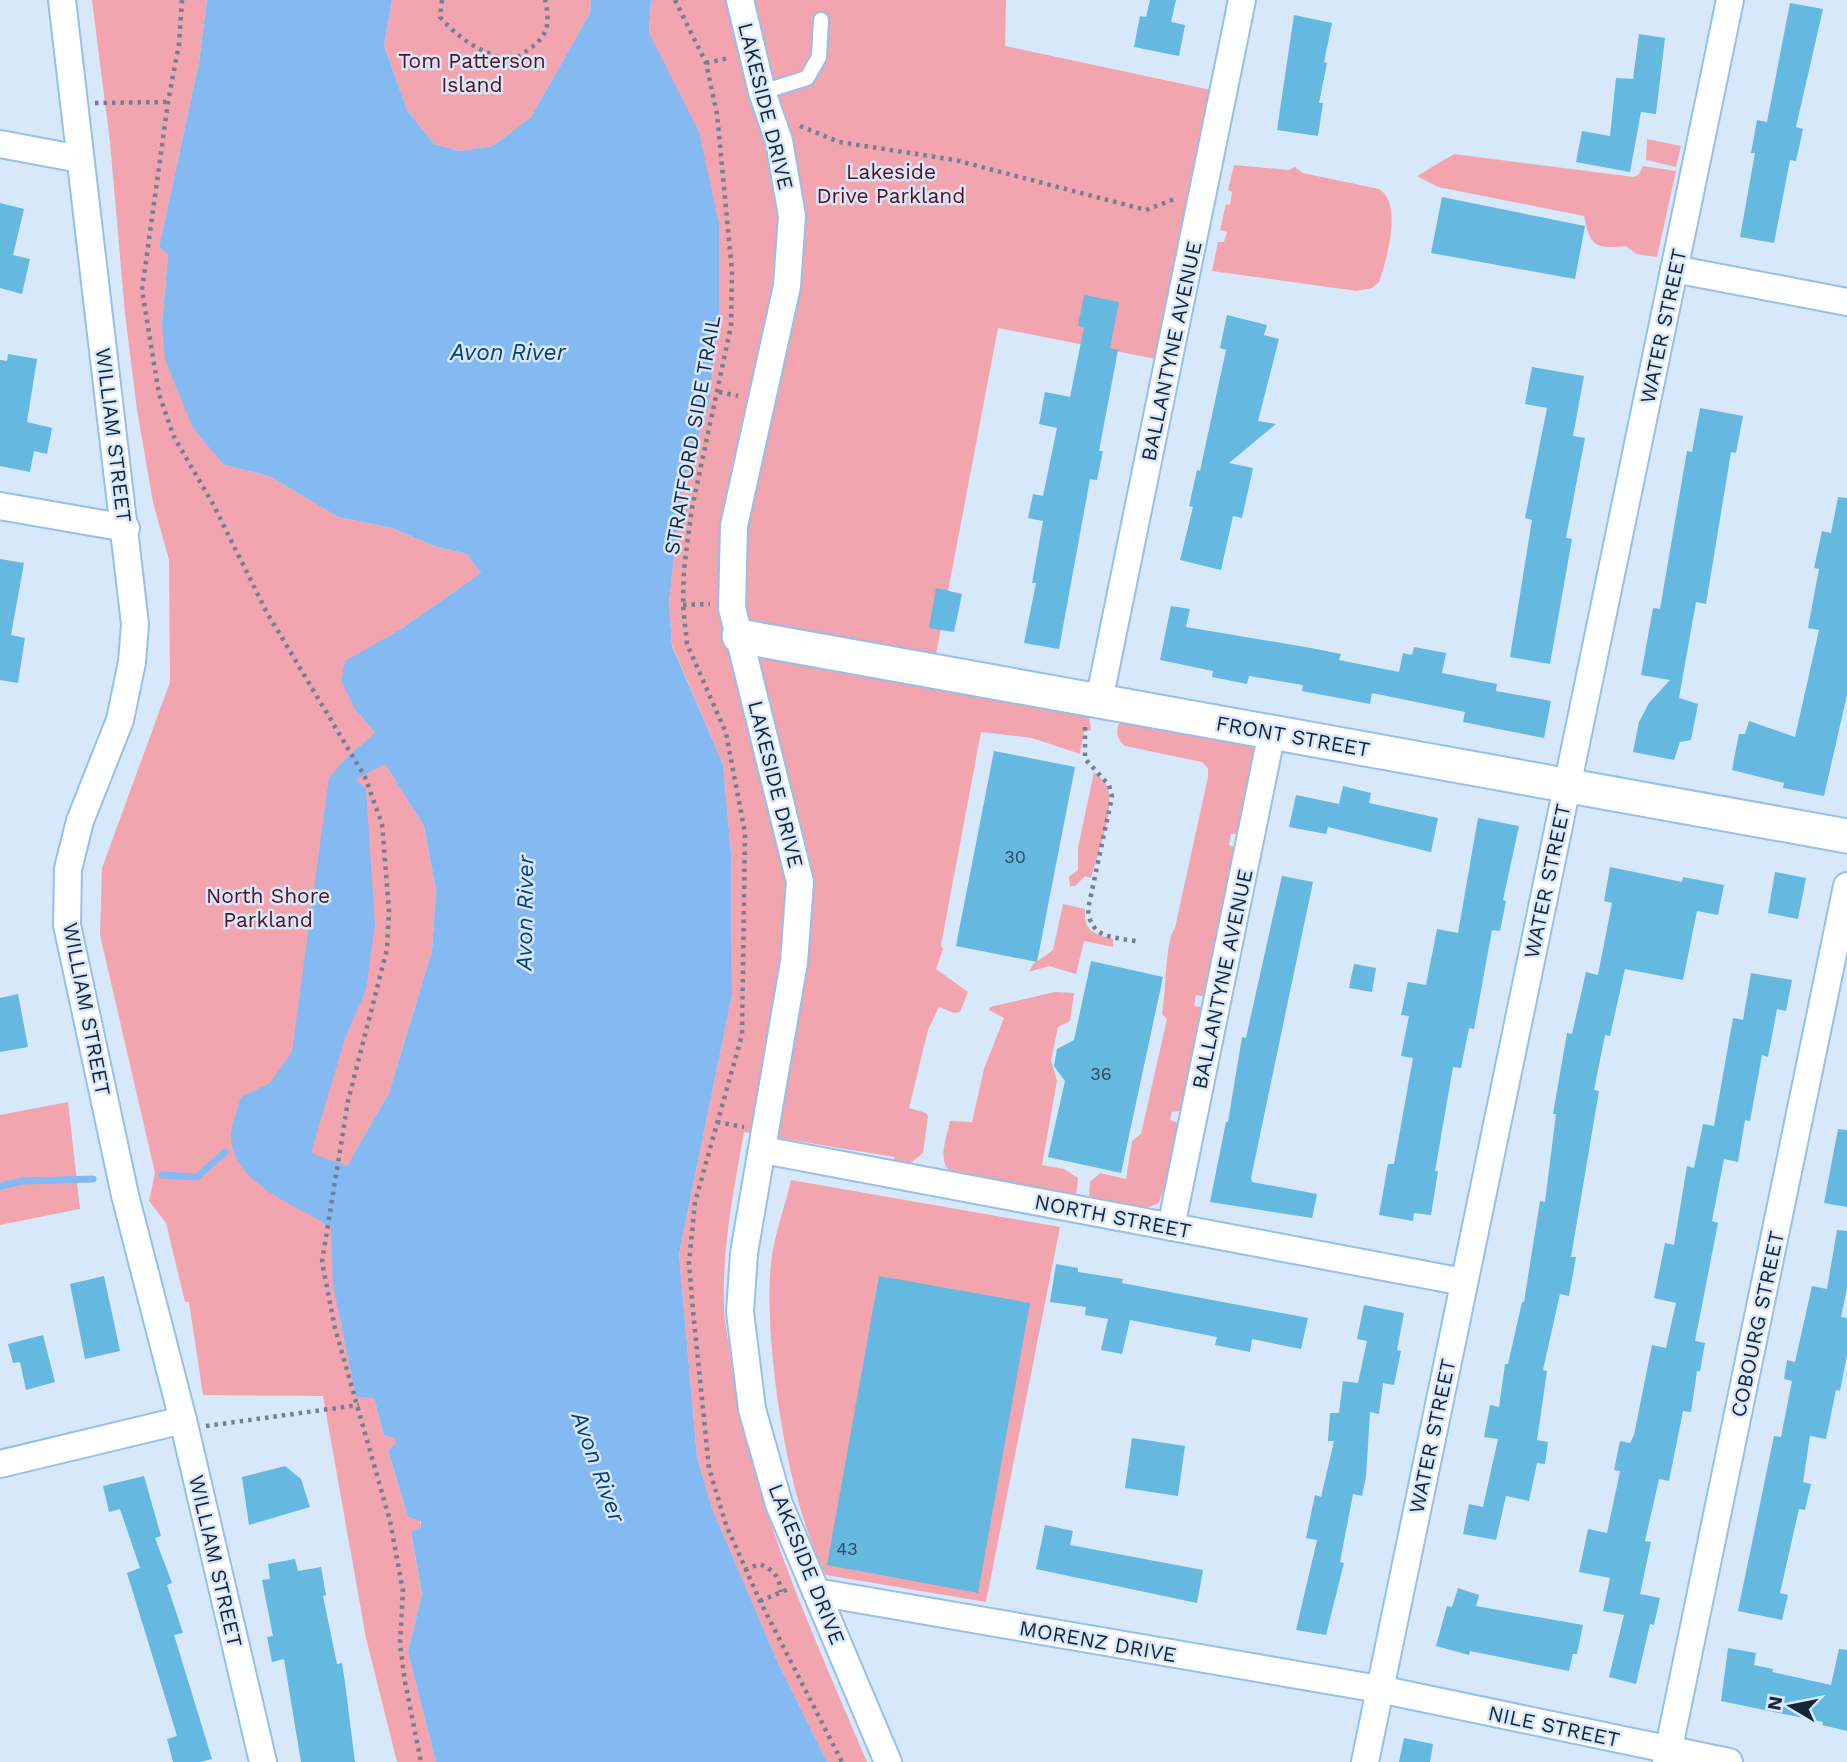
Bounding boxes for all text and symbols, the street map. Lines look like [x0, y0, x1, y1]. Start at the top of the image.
street label: LAKESIDE DRIVE [733, 20, 799, 192]
park label: Tom Patterson Island [398, 48, 546, 97]
park label: Lakeside Drive Parkland [816, 159, 966, 208]
street label: BALLANTYNE AVENUE [1135, 239, 1207, 463]
street label: WATER STREET [1634, 246, 1692, 406]
street label: STRATFORD SIDE TRAIL [659, 313, 725, 557]
water label: Avon River [449, 339, 567, 366]
street label: WILLIAM STREET [91, 346, 137, 524]
street label: LAKESIDE DRIVE [743, 698, 809, 870]
street label: FRONT STREET [1214, 710, 1372, 762]
street label: WATER STREET [1518, 801, 1576, 961]
house number: 30 [1004, 846, 1026, 867]
water label: Avon River [510, 854, 540, 972]
street label: BALLANTYNE AVENUE [1186, 867, 1258, 1091]
park label: North Shore Parkland [206, 883, 330, 932]
street label: WILLIAM STREET [58, 920, 116, 1098]
house number: 36 [1090, 1063, 1112, 1084]
street label: NORTH STREET [1033, 1189, 1194, 1243]
street label: COBOURG STREET [1725, 1228, 1789, 1419]
street label: WATER STREET [1403, 1356, 1461, 1516]
water label: Avon River [565, 1407, 631, 1527]
street label: WILLIAM STREET [184, 1473, 248, 1650]
street label: LAKESIDE DRIVE [763, 1480, 851, 1648]
house number: 43 [836, 1538, 858, 1559]
street label: MORENZ DRIVE [1017, 1615, 1179, 1667]
north arrow [1756, 1671, 1826, 1741]
text: N [1762, 1694, 1787, 1712]
street label: NILE STREET [1486, 1700, 1622, 1752]

